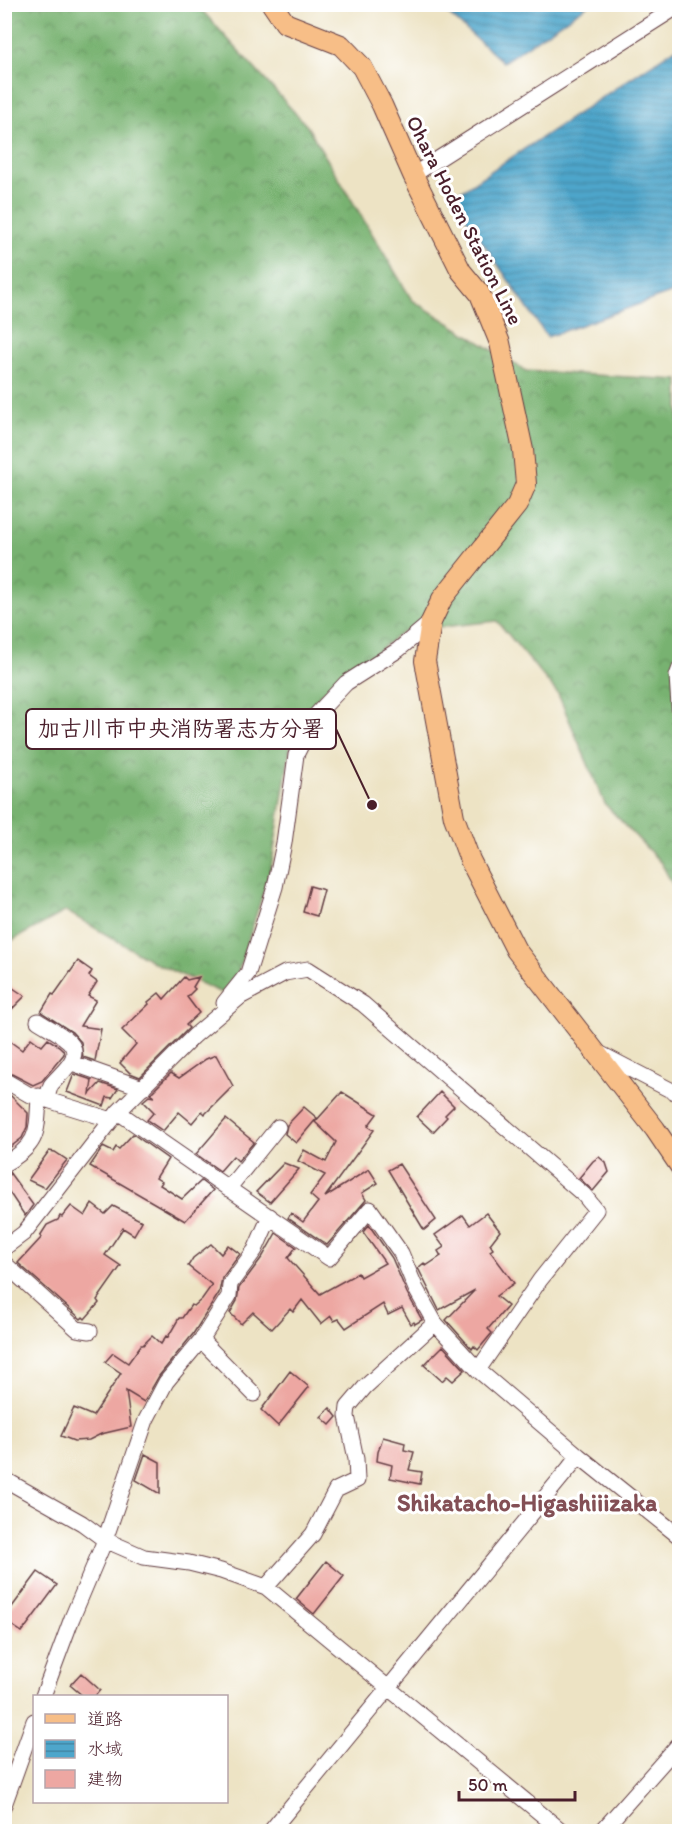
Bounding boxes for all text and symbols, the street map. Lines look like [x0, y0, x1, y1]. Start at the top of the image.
street label: Ohara Hoden Station Line [401, 111, 529, 329]
callout: 加古川市中央消防署志方分署 [26, 709, 336, 749]
text: 加古川市中央消防署志方分署 [38, 715, 324, 742]
district label: Shikatacho-Higashiiizaka [397, 1488, 657, 1518]
legend [33, 1695, 228, 1803]
text: 道路 [87, 1708, 123, 1730]
text: 水域 [87, 1738, 123, 1760]
scale bar [459, 1764, 574, 1802]
text: 建物 [87, 1768, 123, 1790]
text: 50 m [468, 1774, 508, 1796]

